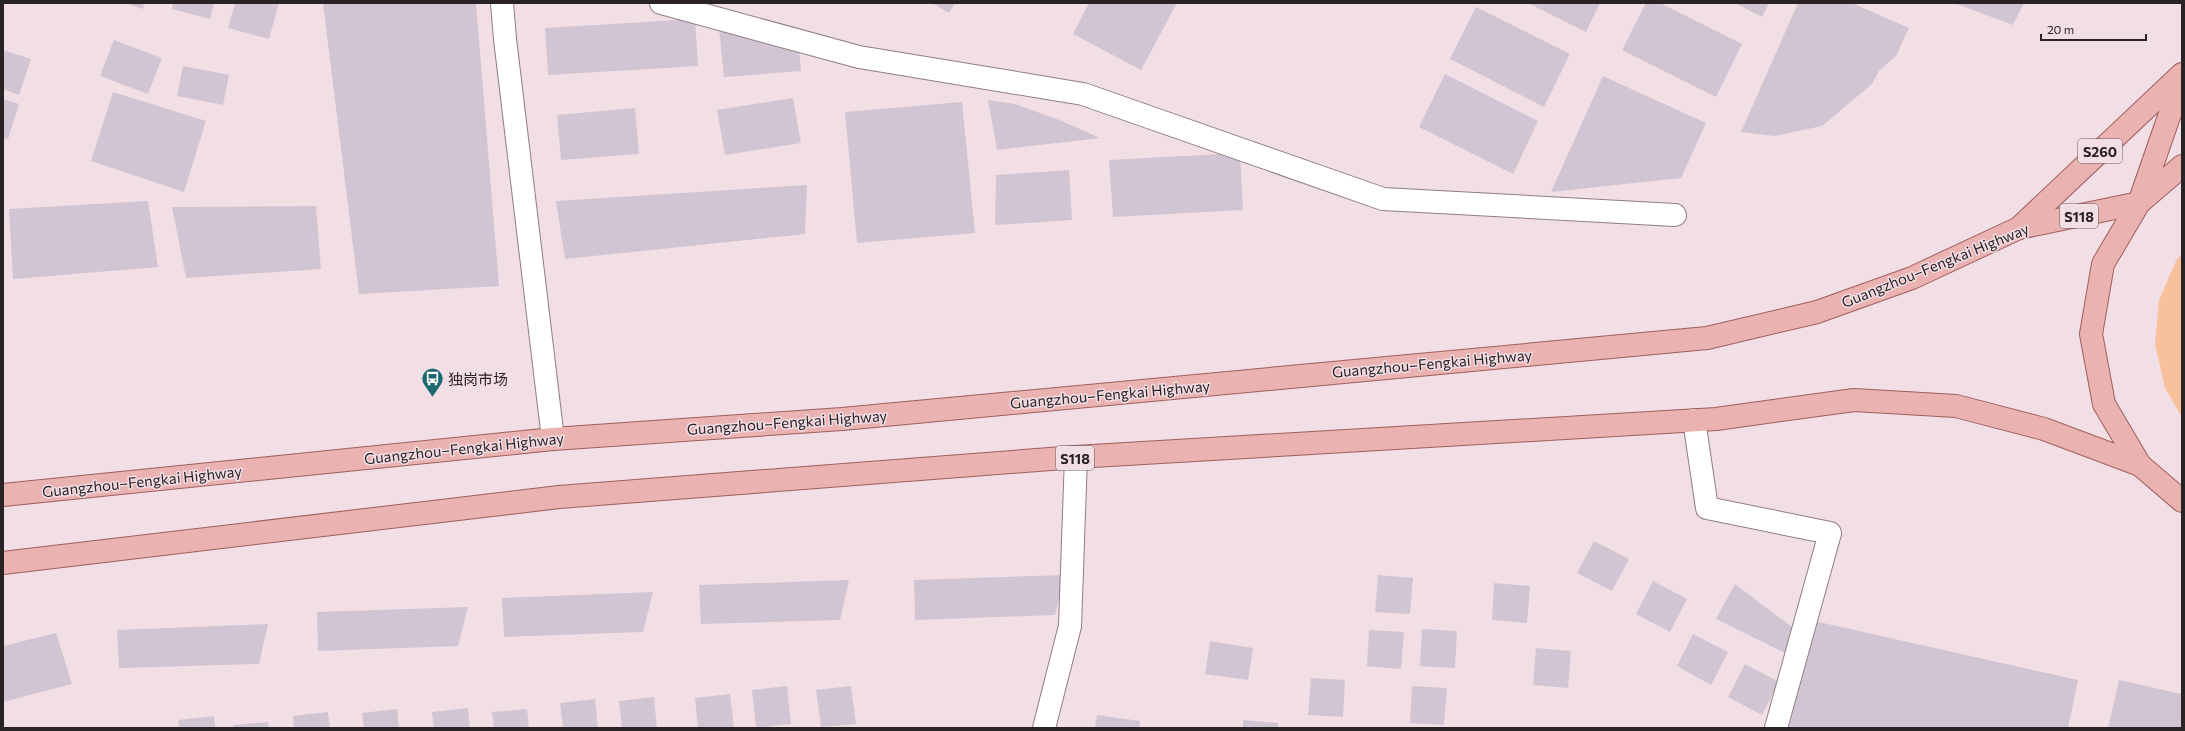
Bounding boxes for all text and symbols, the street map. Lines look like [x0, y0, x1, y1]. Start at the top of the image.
scale bar [2041, 16, 2146, 42]
text: 20 m [2047, 22, 2074, 36]
road number: S260 [2078, 139, 2122, 163]
road number: S118 [2060, 204, 2098, 228]
street label: Guangzhou–Fengkai Highway [1839, 219, 2032, 311]
street label: Guangzhou–Fengkai Highway [1331, 345, 1533, 381]
bus stop icon: 独岗市场 [420, 366, 446, 399]
place label: 独岗市场 [448, 370, 508, 388]
street label: Guangzhou–Fengkai Highway [1009, 376, 1211, 412]
street label: Guangzhou–Fengkai Highway [686, 406, 888, 438]
street label: Guangzhou–Fengkai Highway [363, 429, 565, 467]
road number: S118 [1056, 446, 1094, 470]
street label: Guangzhou–Fengkai Highway [41, 462, 243, 500]

